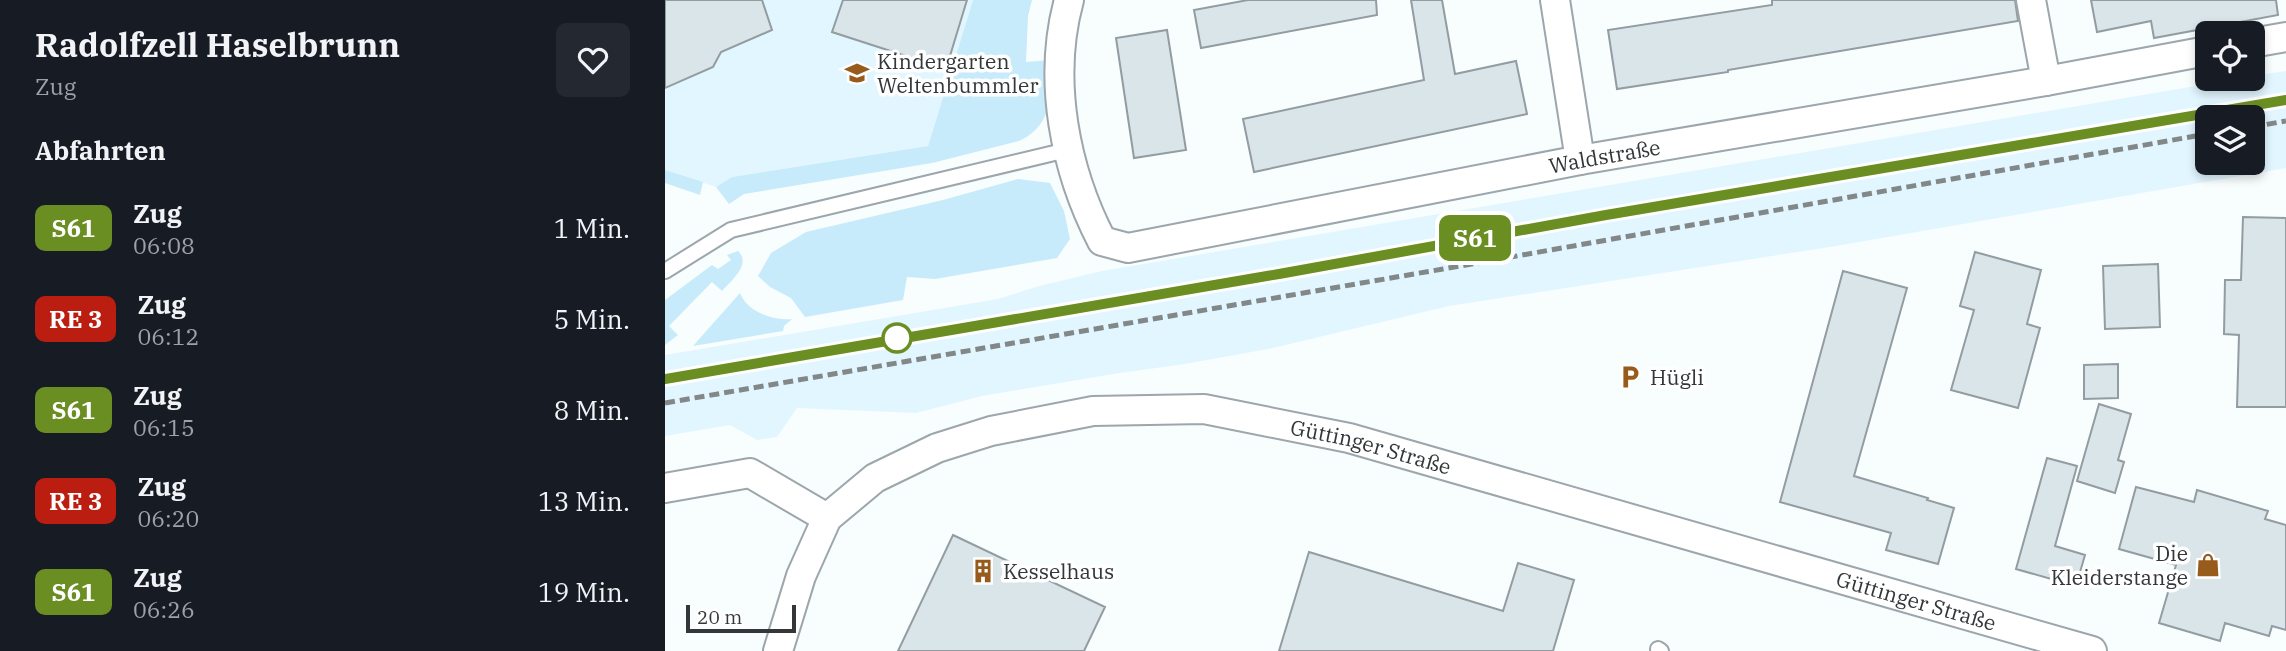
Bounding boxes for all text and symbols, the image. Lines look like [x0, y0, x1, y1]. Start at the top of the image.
map controls [2195, 21, 2265, 175]
button: locate [2195, 21, 2265, 91]
text: Radolfzell Haselbrunn [35, 23, 400, 66]
button: heart [556, 23, 630, 97]
place label: Kindergarten Weltenbummler [877, 47, 1039, 99]
school or university icon: Kindergarten Weltenbummler [843, 59, 871, 87]
text: Zug [35, 71, 76, 101]
button: layers [2195, 105, 2265, 175]
text: Abfahrten [35, 133, 166, 167]
street label: Waldstraße [1546, 133, 1662, 180]
text: Zug [133, 196, 182, 230]
text: 1 Min. [554, 211, 630, 245]
text: S61 [52, 212, 95, 244]
line badge: S61 [1435, 215, 1515, 261]
text: S61 [1453, 222, 1497, 254]
text: 06:08 [133, 230, 195, 260]
text: Zug [137, 287, 186, 321]
text: 5 Min. [554, 302, 630, 336]
text: RE 3 [49, 303, 102, 335]
text: 06:12 [137, 321, 199, 351]
unlabelled marker [882, 323, 912, 353]
parking icon: Hügli [1616, 363, 1644, 391]
place label: Hügli [1650, 363, 1704, 391]
text: Zug [133, 378, 182, 412]
text: 8 Min. [554, 393, 630, 427]
text: S61 [52, 394, 95, 426]
text: 06:15 [133, 412, 195, 442]
street label: Güttinger Straße [1288, 413, 1454, 481]
text: Zug [137, 469, 186, 503]
text: 13 Min. [538, 484, 630, 518]
text: RE 3 [49, 485, 102, 517]
text: 06:20 [137, 503, 199, 533]
place label: Die Kleiderstange [2051, 539, 2188, 591]
shop icon: Die Kleiderstange [2194, 551, 2222, 579]
building icon: Kesselhaus [969, 557, 997, 585]
place label: Kesselhaus [1003, 557, 1114, 585]
text: Zug [133, 560, 182, 594]
street label: Güttinger Straße [1833, 564, 1999, 637]
text: 19 Min. [538, 575, 630, 609]
text: S61 [52, 576, 95, 608]
text: 06:26 [133, 594, 195, 624]
scale bar [686, 602, 796, 634]
text: 20 m [697, 605, 742, 629]

